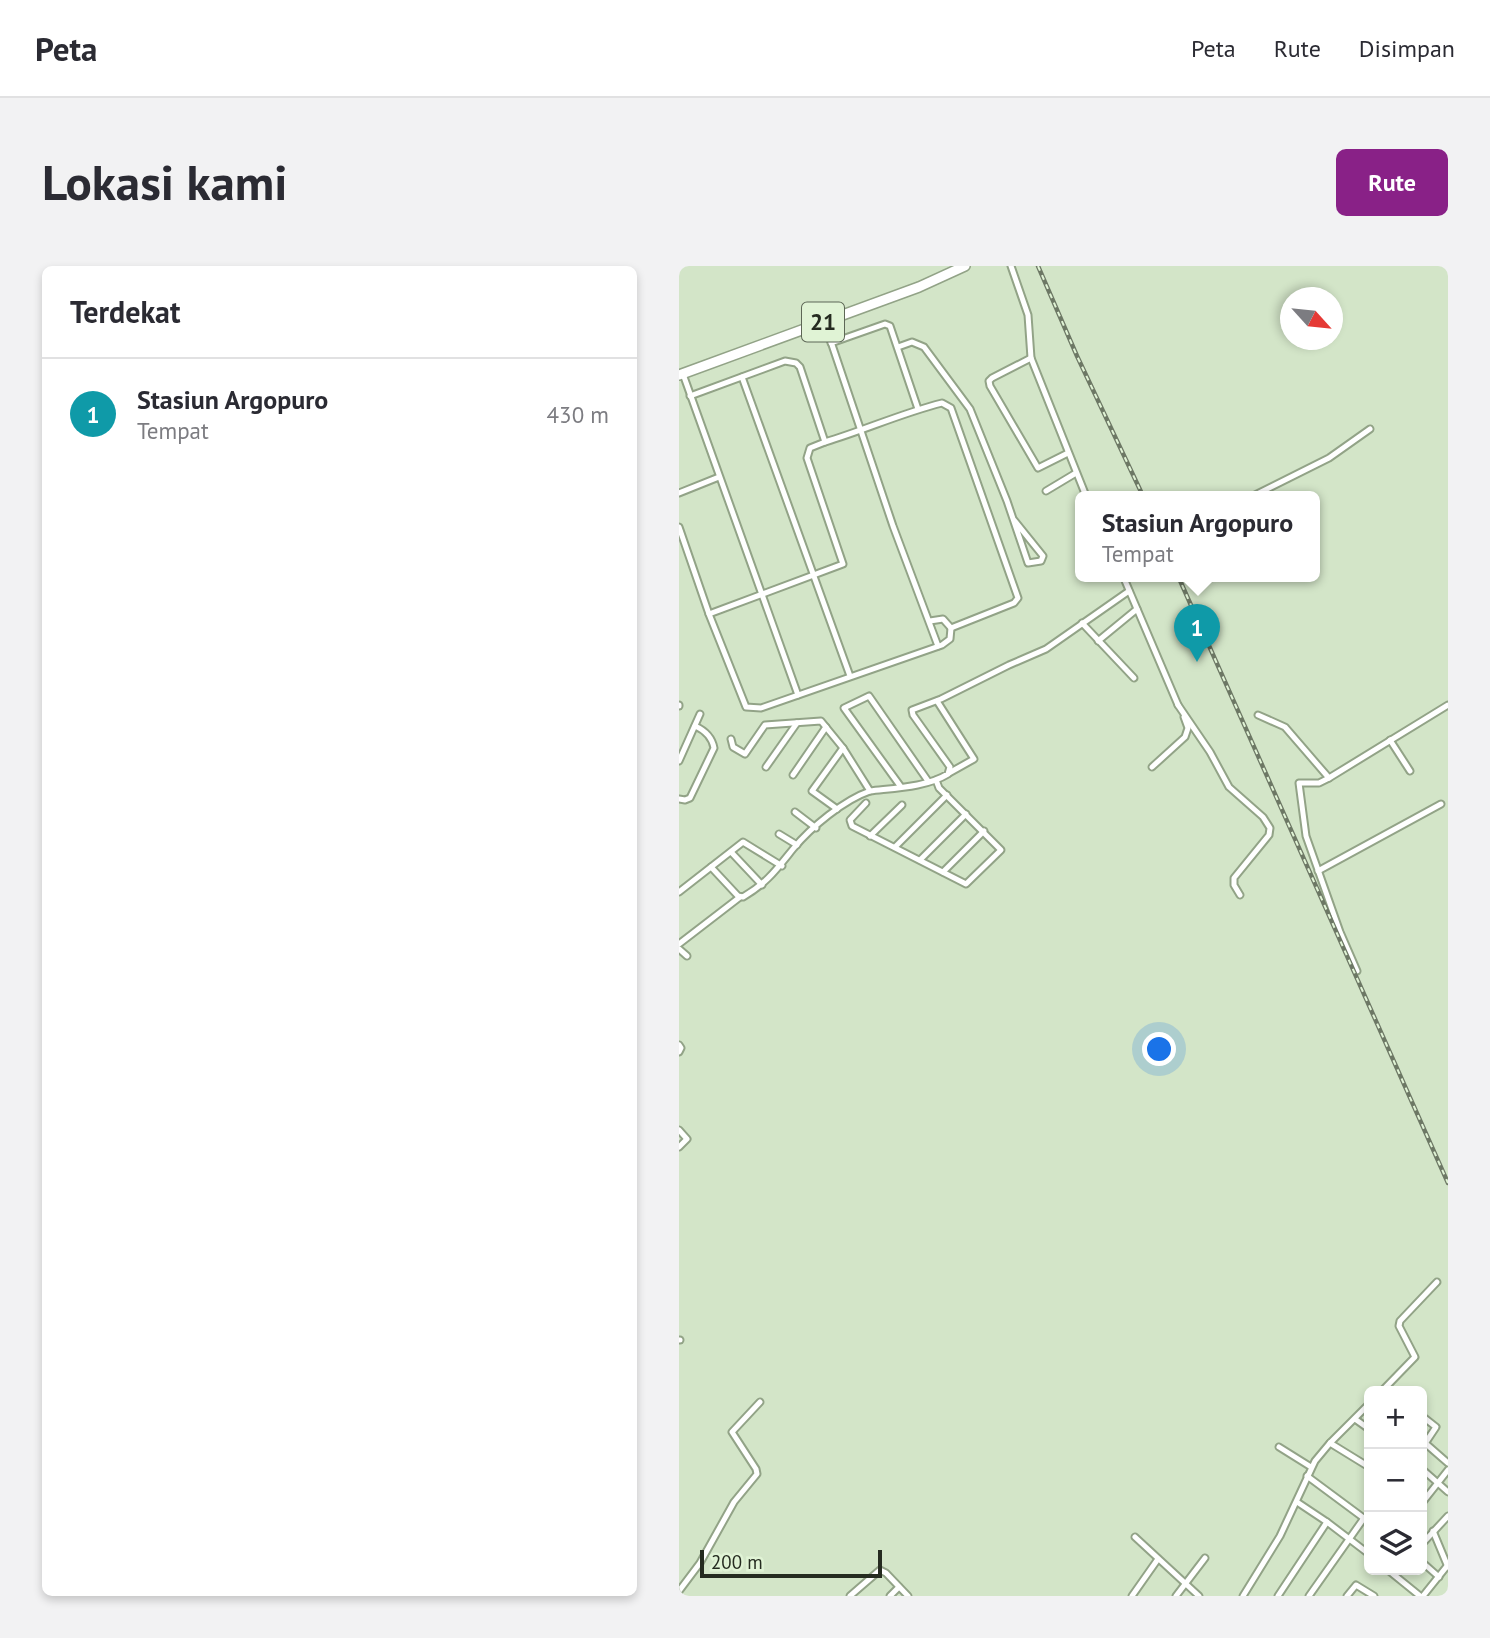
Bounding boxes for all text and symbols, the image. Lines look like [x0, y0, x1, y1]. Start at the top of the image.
text: Peta [35, 27, 97, 70]
text: Peta [1191, 33, 1236, 64]
text: Rute [1274, 33, 1321, 64]
text: Disimpan [1359, 33, 1455, 64]
button: Rute [1336, 149, 1448, 216]
text: Lokasi kami [42, 150, 287, 214]
north arrow [1280, 287, 1343, 350]
text: Terdekat [70, 292, 180, 331]
road number: 21 [802, 302, 844, 342]
text: Stasiun Argopuro [137, 383, 328, 416]
text: 1 [86, 400, 100, 429]
text: 430 m [547, 400, 609, 429]
text: Tempat [137, 416, 209, 445]
popup [1075, 491, 1320, 582]
text: Stasiun Argopuro [1102, 506, 1293, 539]
text: Tempat [1102, 539, 1174, 568]
pin: 1 [1174, 604, 1220, 662]
your location [1142, 1032, 1176, 1066]
map controls [1364, 1386, 1427, 1575]
button: + [1364, 1386, 1427, 1449]
button: − [1364, 1449, 1427, 1512]
button: layers [1364, 1512, 1427, 1575]
scale bar [700, 1547, 882, 1579]
text: 200 m [711, 1550, 763, 1574]

